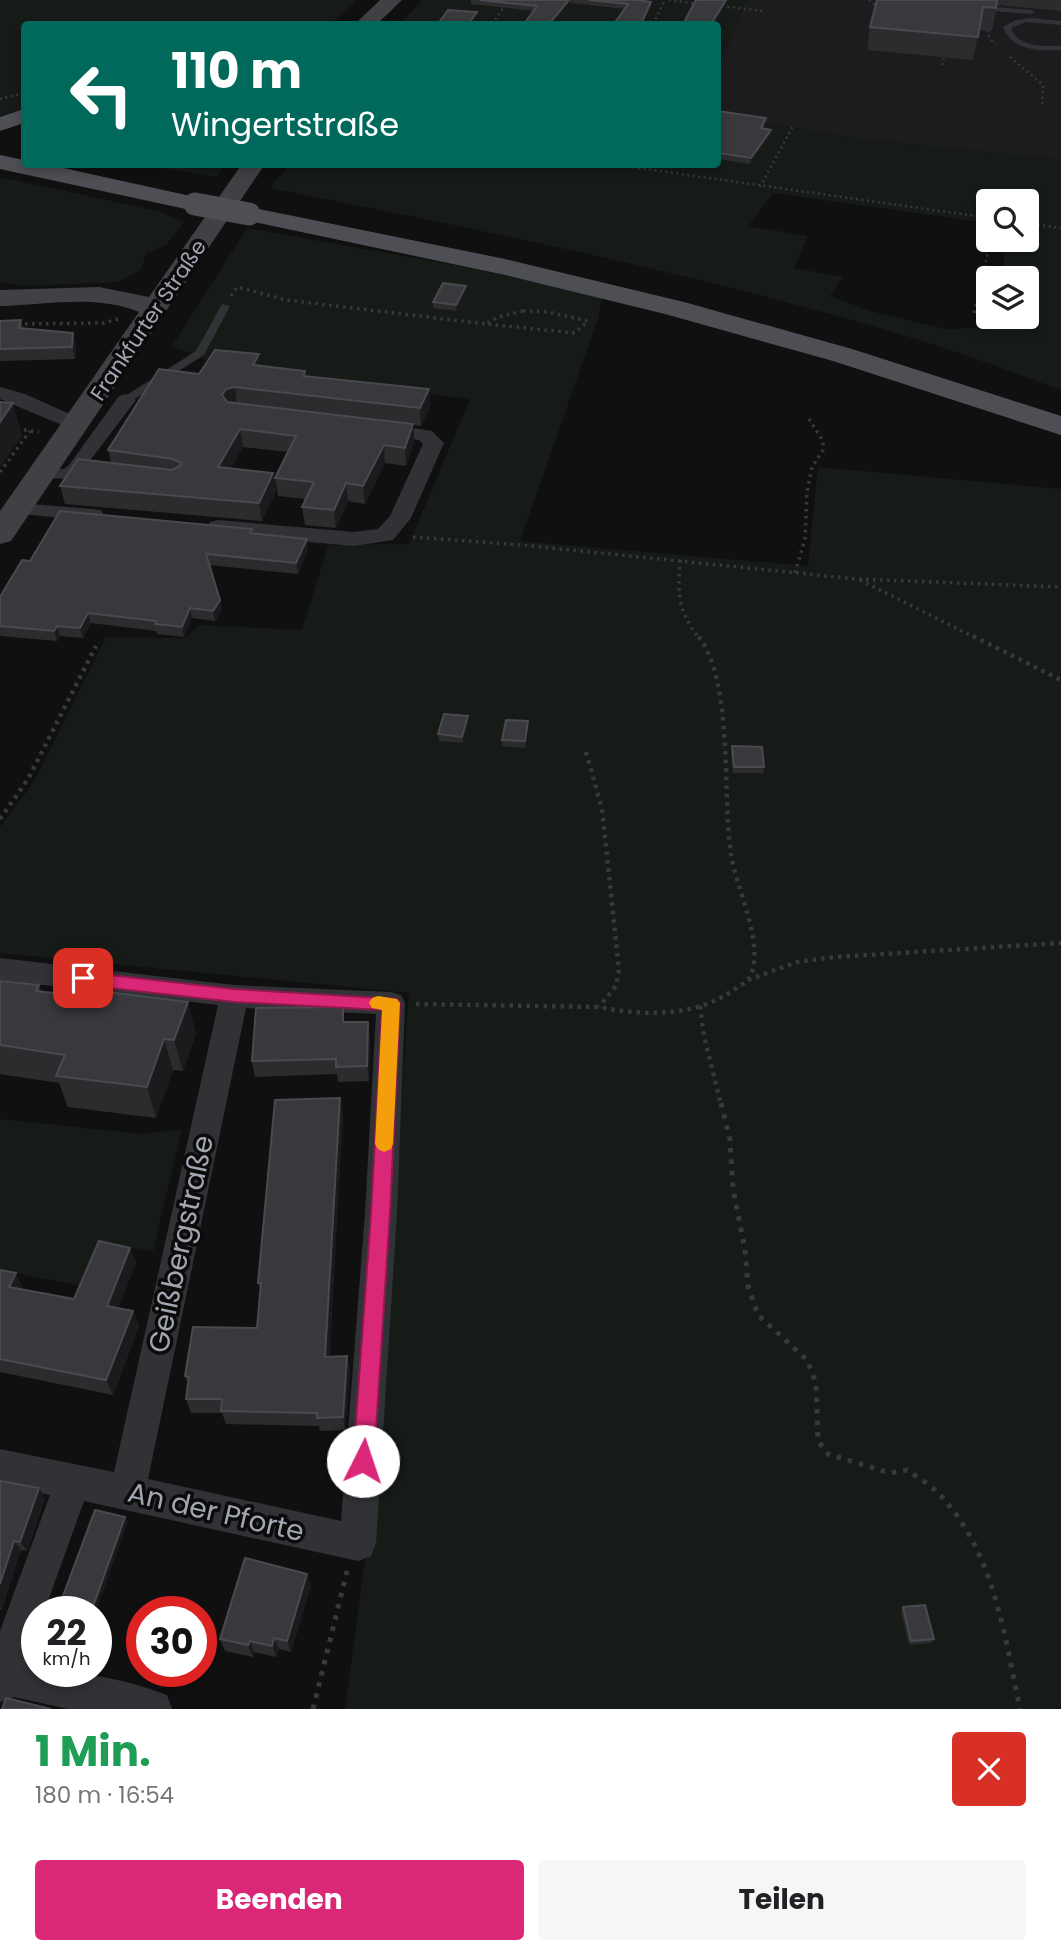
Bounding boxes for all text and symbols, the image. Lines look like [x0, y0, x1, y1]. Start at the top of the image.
text: 110 m [171, 37, 302, 105]
icon: left [56, 49, 147, 140]
text: Wingertstraße [171, 102, 399, 147]
map controls [976, 189, 1039, 329]
button: search [976, 189, 1039, 252]
street label: Frankfurter Straße [83, 234, 213, 406]
button: layers [976, 266, 1039, 329]
pin [53, 948, 113, 1008]
icon: arrive [64, 959, 102, 997]
street label: Geißbergstraße [139, 1132, 223, 1356]
position arrow [326, 1424, 400, 1498]
street label: An der Pforte [124, 1473, 308, 1551]
speed limit sign: 30 [126, 1596, 217, 1687]
text: 22 [47, 1608, 86, 1657]
text: km/h [43, 1646, 90, 1671]
text: 1 Min. [35, 1722, 151, 1781]
button: close [952, 1732, 1026, 1806]
text: 180 m · 16:54 [35, 1779, 174, 1811]
button: Beenden [35, 1860, 524, 1940]
button: Teilen [538, 1860, 1026, 1940]

